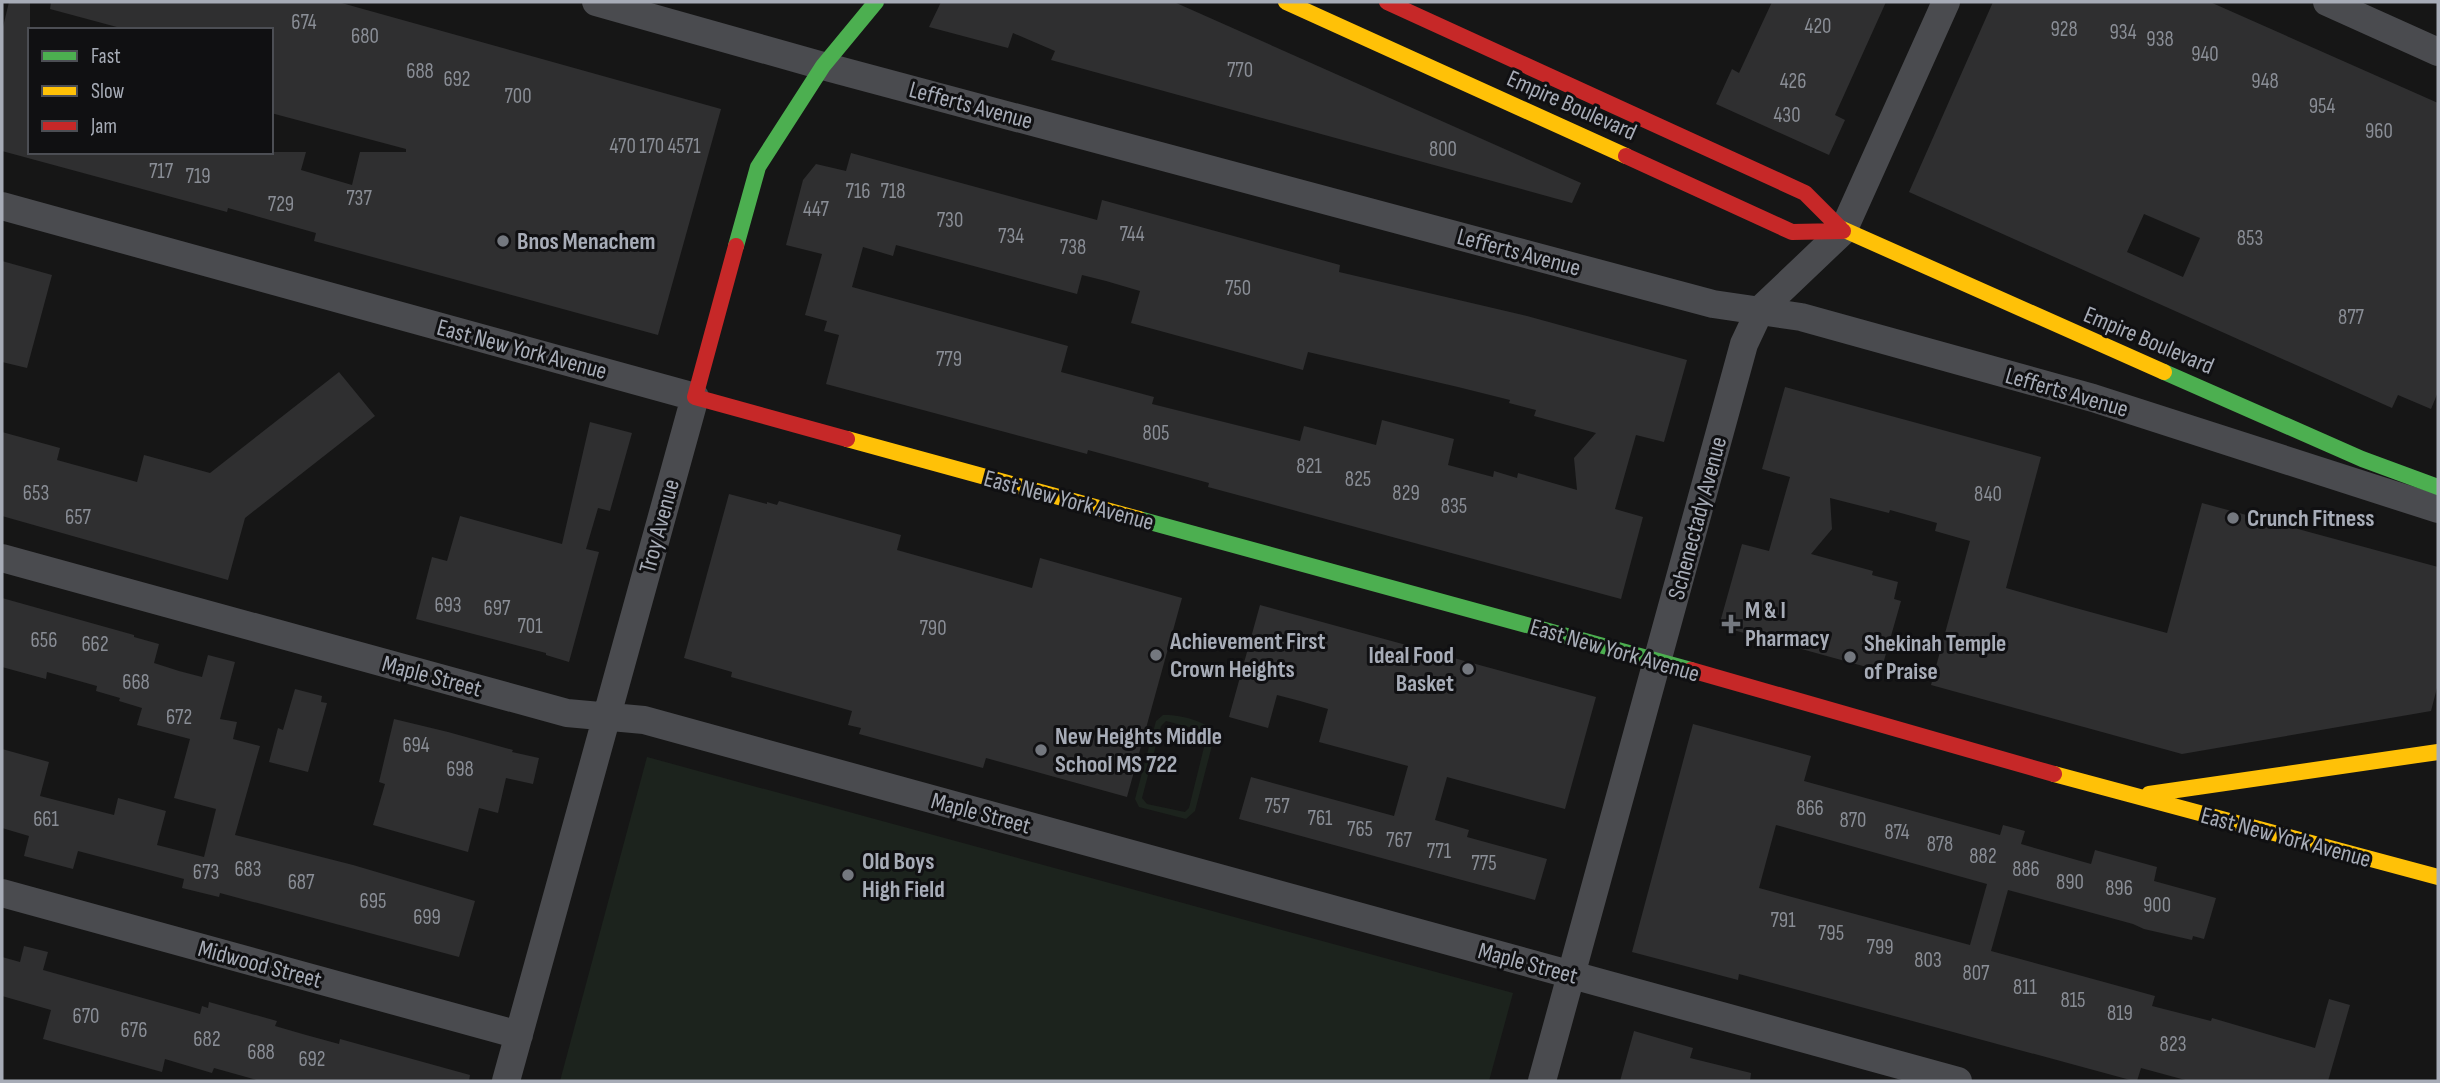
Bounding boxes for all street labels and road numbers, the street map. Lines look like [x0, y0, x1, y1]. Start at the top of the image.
street label: Empire Boulevard [1502, 64, 1641, 147]
street label: Lefferts Avenue [906, 75, 1036, 136]
street label: Lefferts Avenue [1454, 222, 1584, 283]
street label: Empire Boulevard [2079, 300, 2218, 381]
street label: East New York Avenue [434, 313, 610, 386]
street label: Lefferts Avenue [2002, 361, 2132, 424]
street label: Schenectady Avenue [1662, 434, 1733, 603]
street label: East New York Avenue [981, 464, 1157, 537]
street label: Troy Avenue [633, 476, 686, 576]
street label: East New York Avenue [1527, 612, 1703, 689]
street label: Maple Street [379, 649, 485, 704]
street label: Maple Street [928, 786, 1034, 841]
street label: East New York Avenue [2198, 801, 2374, 874]
street label: Midwood Street [195, 934, 325, 995]
street label: Maple Street [1475, 936, 1581, 991]

